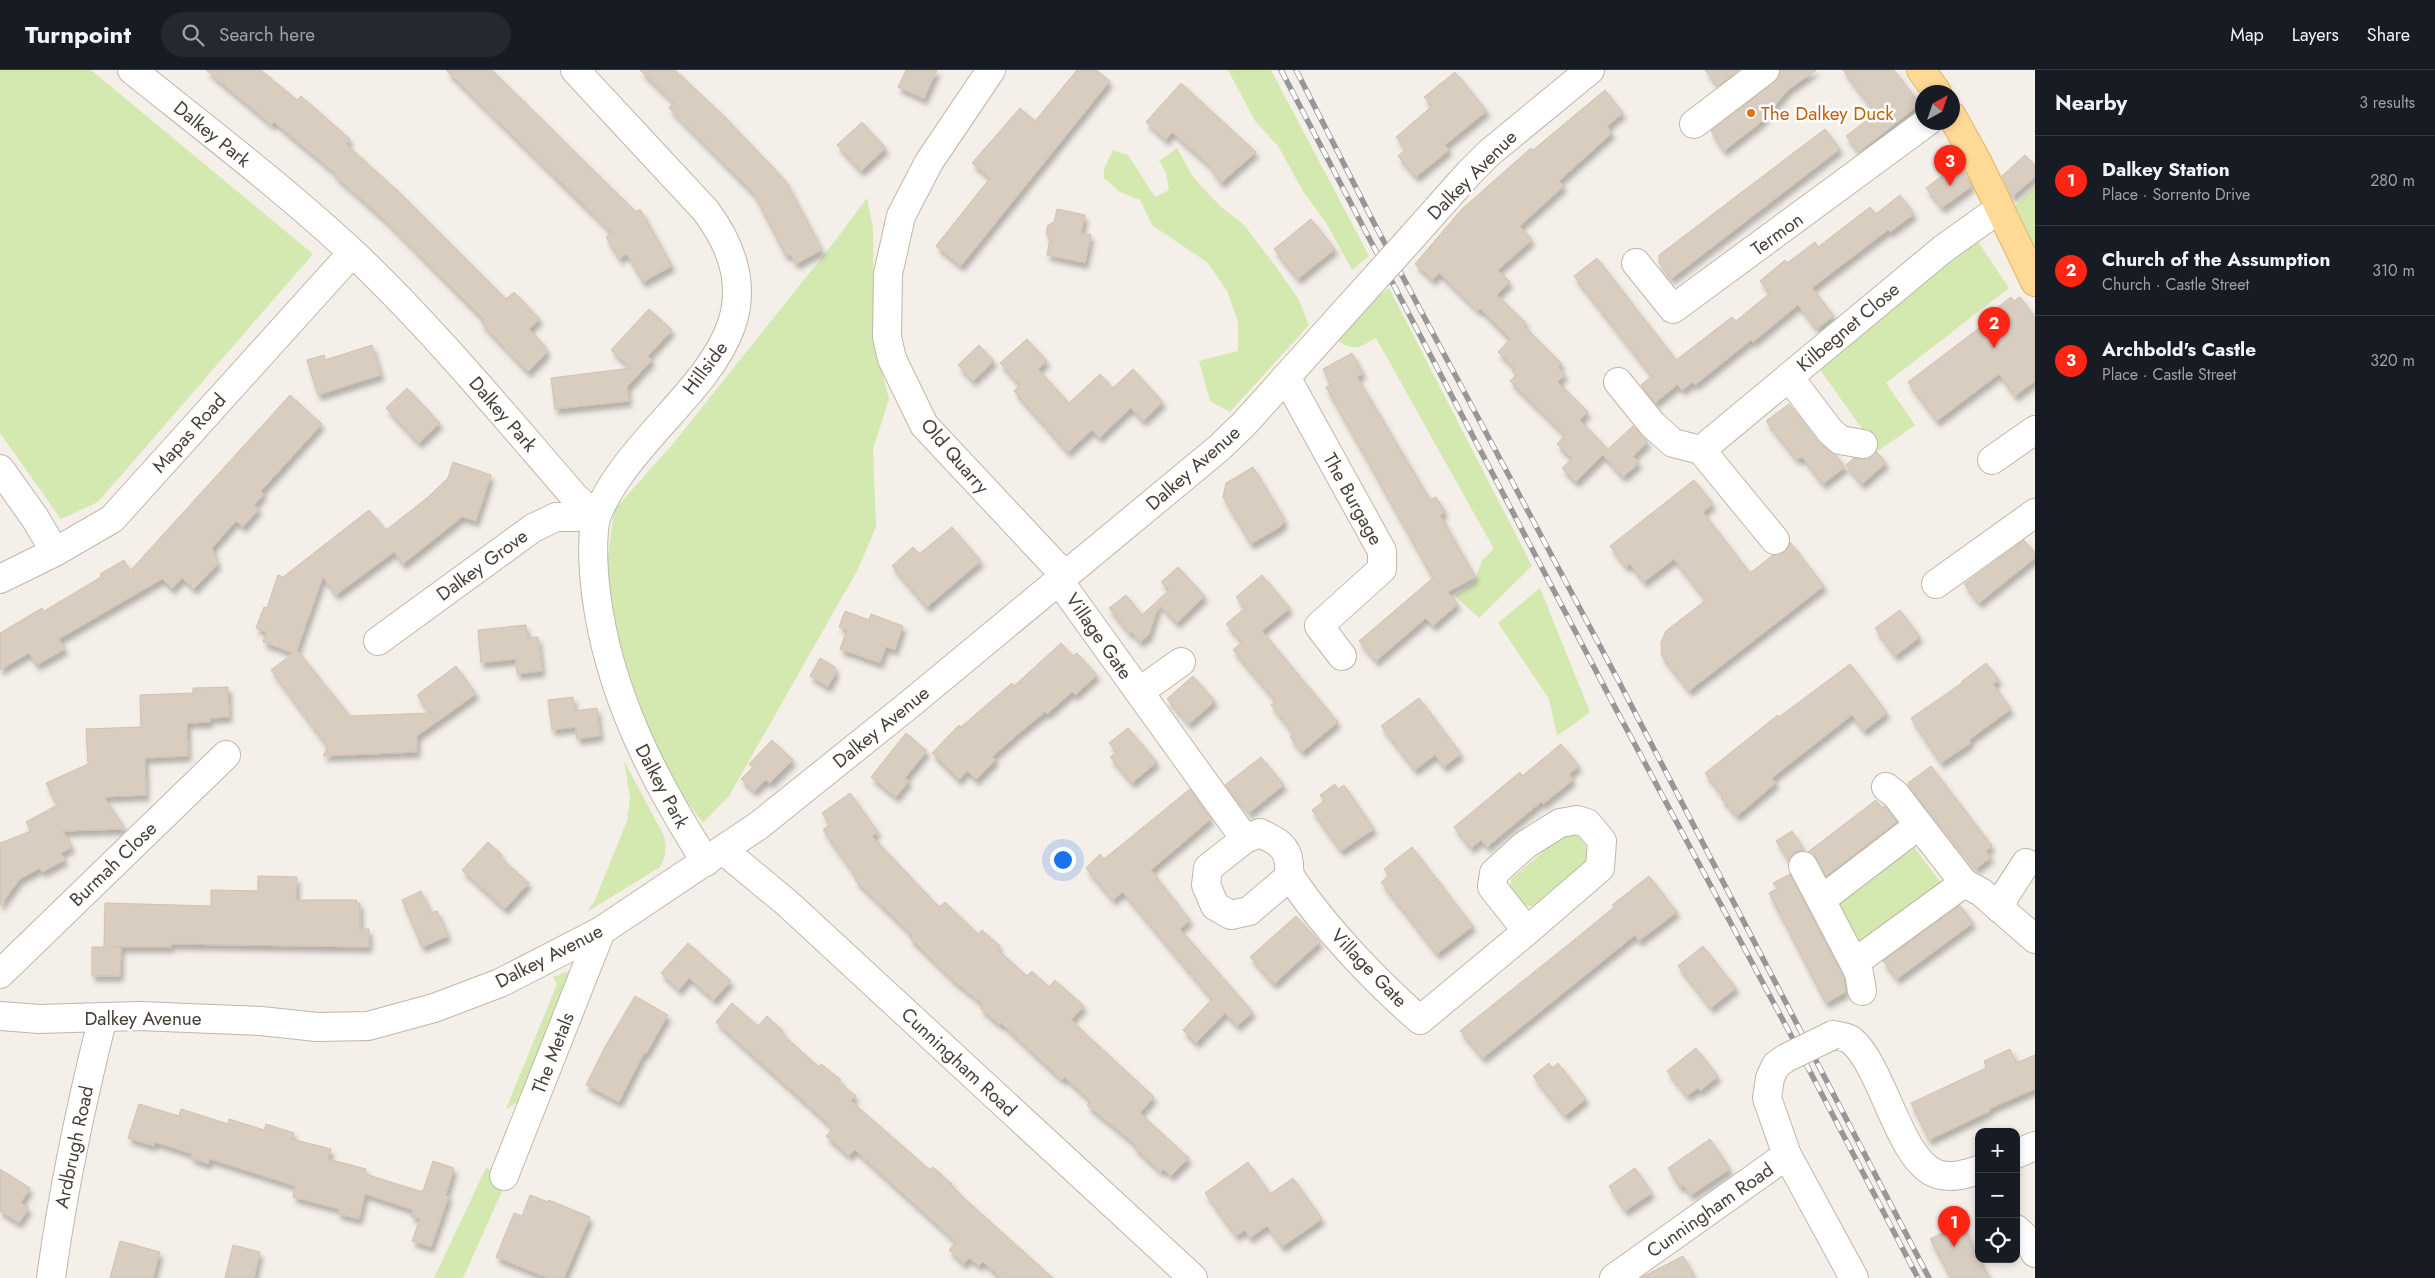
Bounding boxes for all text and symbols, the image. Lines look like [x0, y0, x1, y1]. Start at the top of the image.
search box [161, 12, 511, 57]
text: Turnpoint [25, 17, 131, 52]
icon: search [179, 21, 207, 49]
text: Search here [219, 21, 315, 48]
text: Map [2230, 22, 2264, 48]
text: Layers [2292, 22, 2339, 48]
text: Share [2367, 22, 2410, 48]
north arrow [1915, 85, 1960, 130]
text: Nearby [2055, 88, 2127, 118]
text: 3 results [2359, 91, 2415, 114]
street label: Dalkey Park [168, 95, 257, 174]
place label: The Dalkey Duck [1761, 100, 1894, 127]
marker: The Dalkey Duck [1745, 107, 1757, 119]
street label: Dalkey Avenue [1421, 124, 1523, 226]
pin: 3 [1934, 145, 1966, 186]
text: Dalkey Station [2102, 156, 2230, 183]
text: 1 [2067, 169, 2075, 192]
text: 280 m [2370, 169, 2415, 192]
text: Place · Sorrento Drive [2102, 183, 2250, 206]
street label: Termon [1745, 206, 1809, 262]
text: Church of the Assumption [2102, 246, 2330, 273]
text: 2 [2066, 259, 2076, 282]
text: 310 m [2372, 259, 2415, 282]
text: Church · Castle Street [2102, 273, 2249, 296]
street label: Kilbegnet Close [1791, 276, 1905, 378]
pin: 2 [1978, 307, 2010, 348]
street label: Hillside [676, 336, 734, 400]
text: Archbold's Castle [2102, 336, 2256, 363]
text: 3 [2066, 349, 2076, 372]
text: 320 m [2370, 349, 2415, 372]
text: Place · Castle Street [2102, 363, 2236, 386]
street label: Dalkey Park [463, 370, 544, 458]
street label: Mapas Road [146, 387, 232, 479]
street label: Old Quarry [915, 412, 996, 500]
street label: Dalkey Avenue [1140, 419, 1246, 517]
street label: The Burgage [1317, 448, 1390, 550]
street label: Dalkey Grove [431, 523, 533, 607]
street label: Village Gate [1059, 587, 1139, 685]
street label: Dalkey Avenue [827, 679, 935, 774]
street label: Dalkey Park [628, 739, 696, 833]
street label: Burmah Close [63, 815, 163, 913]
your location [1050, 847, 1076, 873]
street label: Dalkey Avenue [491, 917, 608, 995]
street label: Village Gate [1325, 923, 1414, 1013]
street label: Cunningham Road [895, 1001, 1023, 1123]
street label: Dalkey Avenue [84, 1005, 202, 1032]
street label: The Metals [525, 1008, 581, 1098]
street label: Ardbrugh Road [48, 1083, 100, 1211]
map controls [1975, 1128, 2020, 1263]
button: + [1975, 1128, 2020, 1173]
street label: Cunningham Road [1641, 1156, 1779, 1264]
button: − [1975, 1173, 2020, 1218]
pin: 1 [1938, 1206, 1970, 1247]
button: locate [1975, 1218, 2020, 1263]

